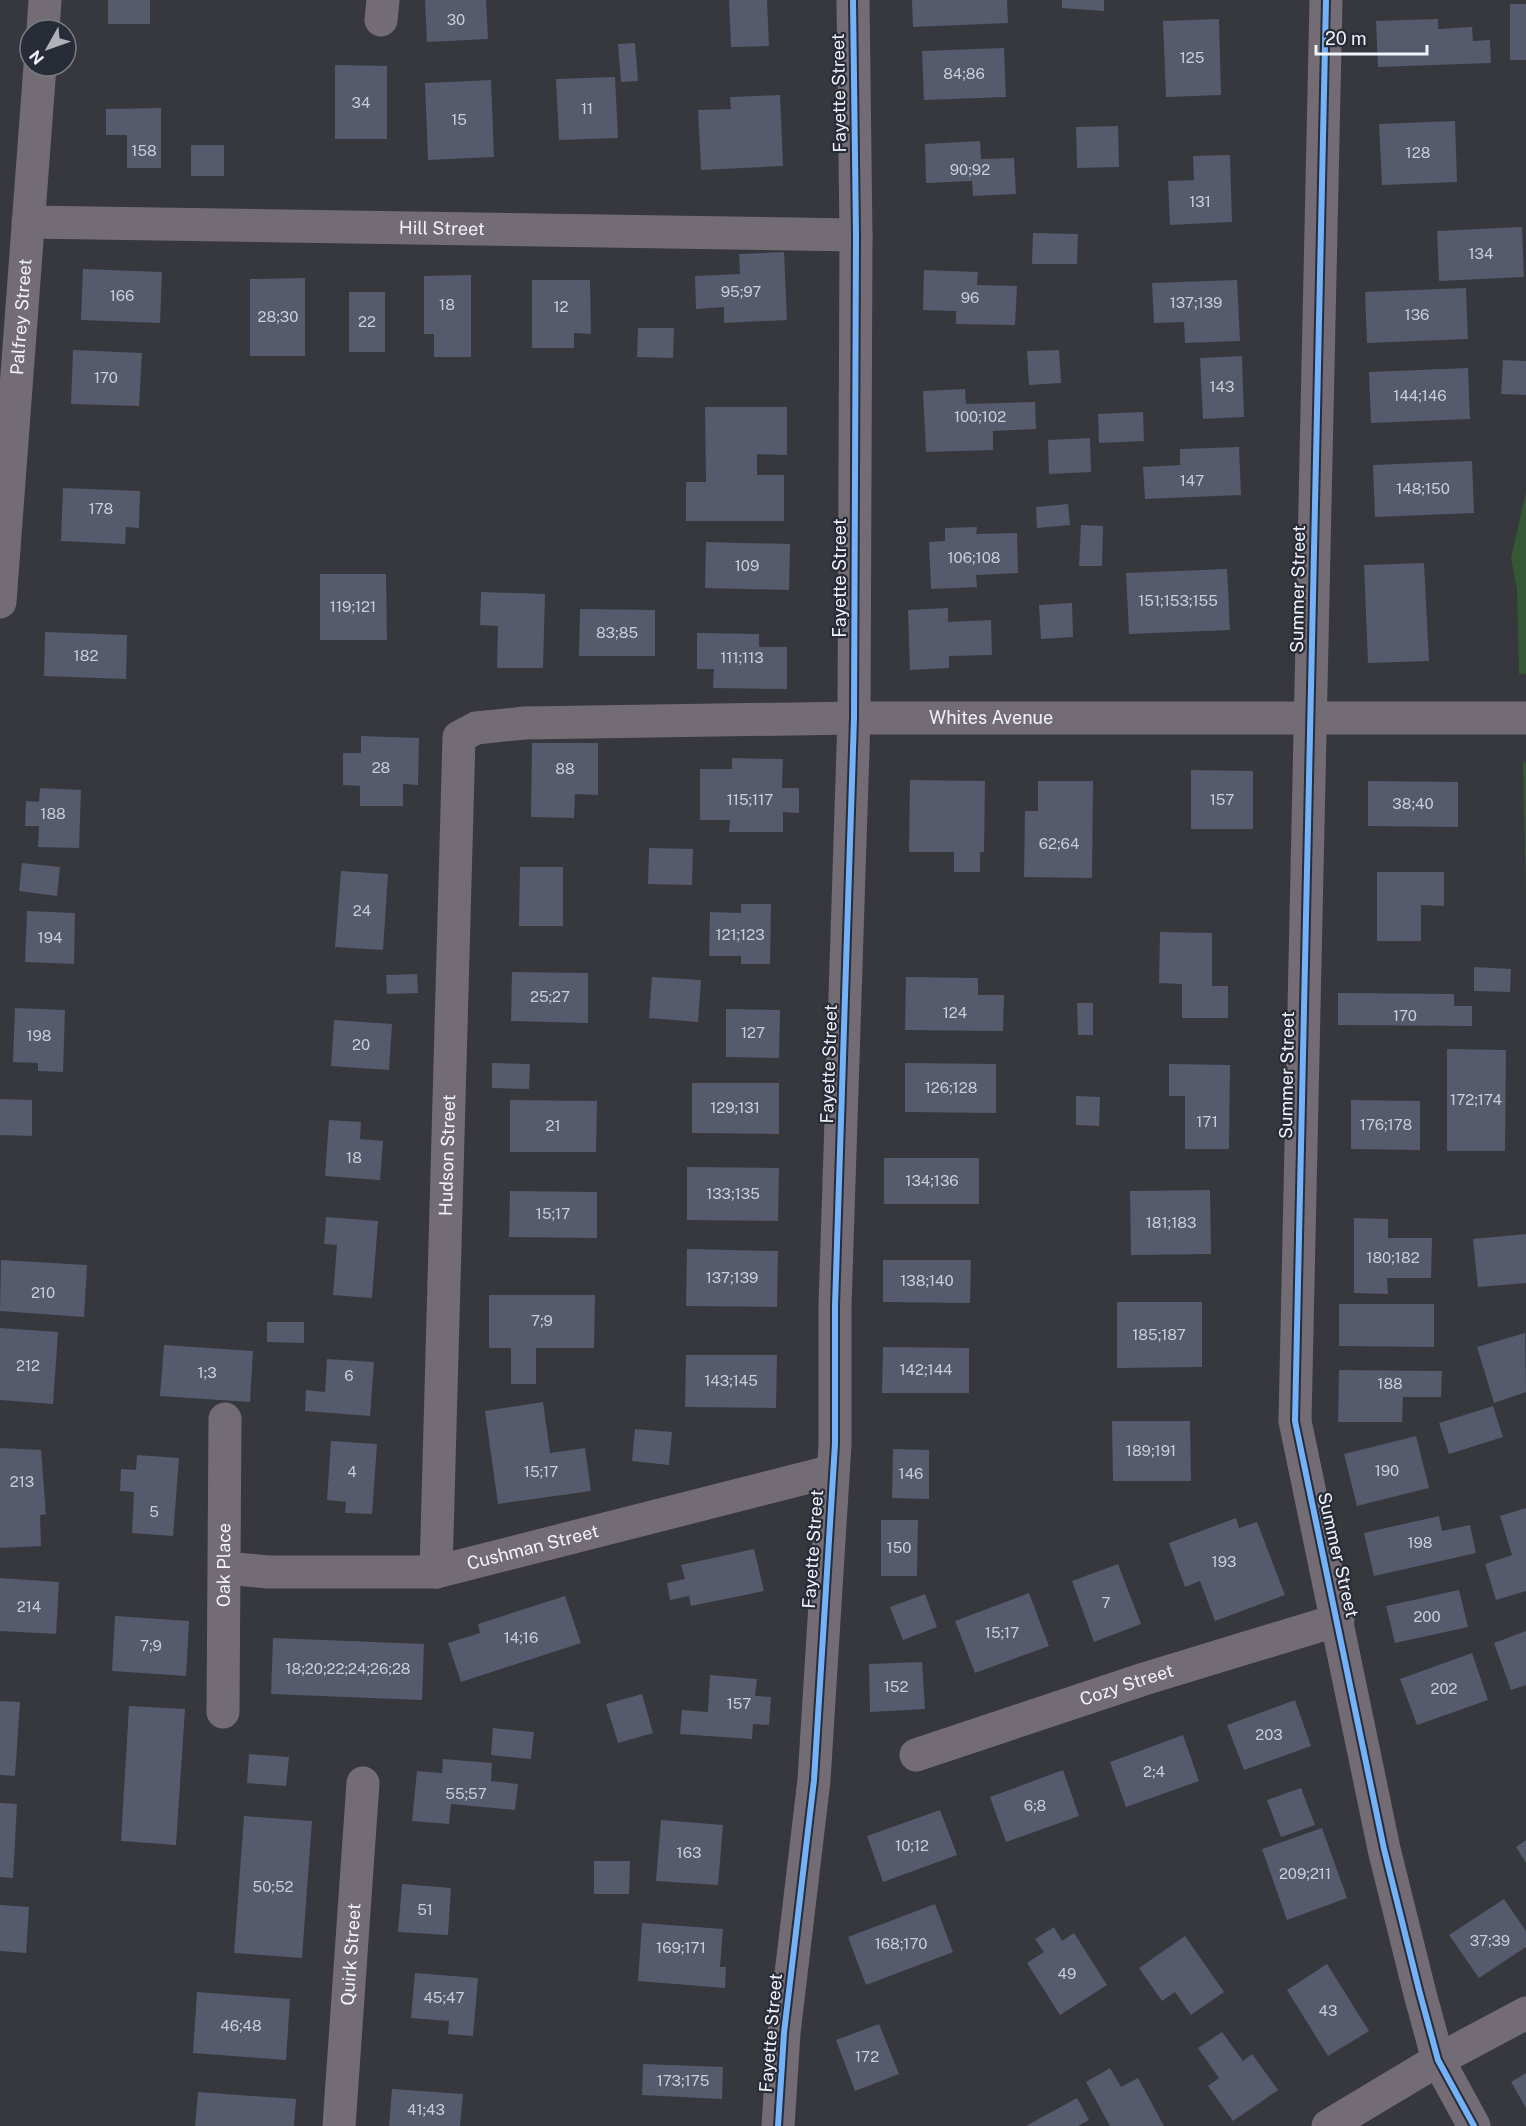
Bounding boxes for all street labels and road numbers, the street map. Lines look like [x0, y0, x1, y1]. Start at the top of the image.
street label: Fayette Street [827, 33, 850, 153]
street label: Hill Street [399, 217, 485, 239]
street label: Palfrey Street [6, 258, 36, 376]
street label: Fayette Street [829, 518, 850, 638]
street label: Summer Street [1286, 525, 1309, 653]
street label: Whites Avenue [929, 707, 1053, 728]
street label: Fayette Street [816, 1004, 841, 1124]
street label: Summer Street [1275, 1011, 1298, 1139]
street label: Hudson Street [435, 1094, 459, 1216]
street label: Fayette Street [798, 1489, 827, 1609]
street label: Summer Street [1314, 1490, 1363, 1620]
street label: Cushman Street [464, 1520, 601, 1574]
street label: Oak Place [213, 1523, 234, 1607]
street label: Cozy Street [1077, 1660, 1176, 1710]
street label: Quirk Street [336, 1902, 365, 2006]
street label: Fayette Street [755, 1973, 786, 2093]

